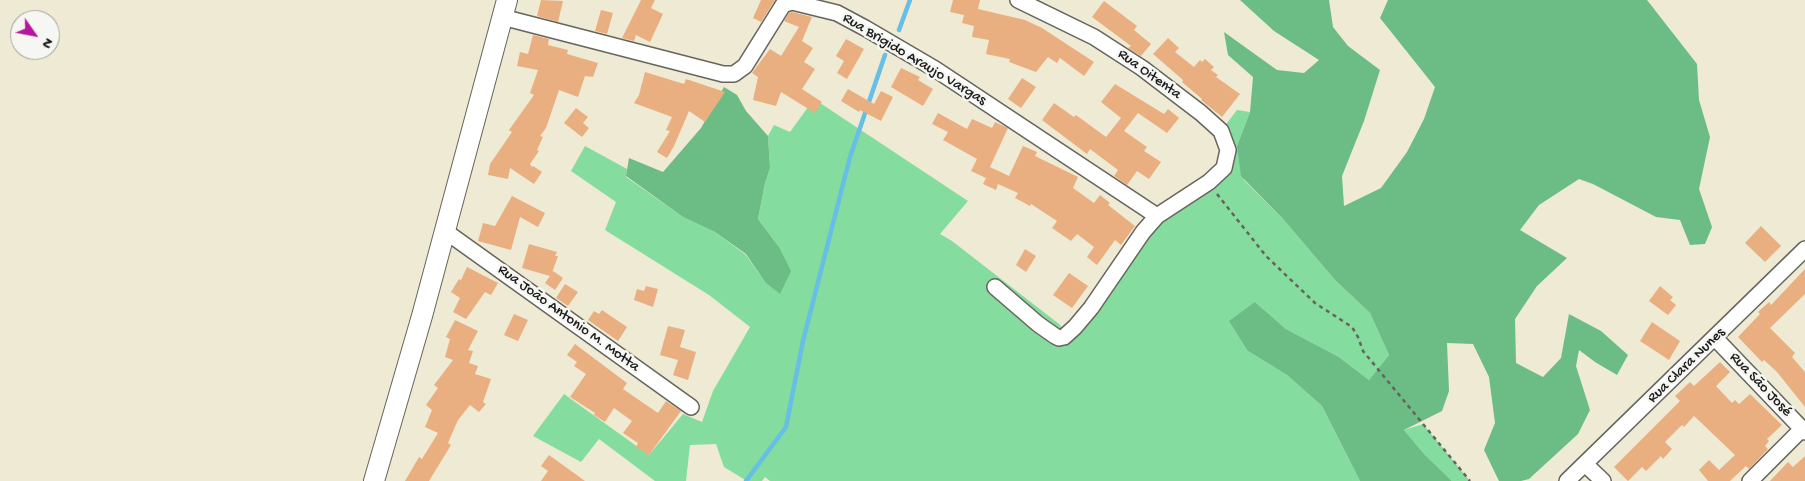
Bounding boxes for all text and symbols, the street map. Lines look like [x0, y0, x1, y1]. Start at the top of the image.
north arrow [10, 10, 60, 60]
street label: Rua Brigido Araujo Vargas [839, 10, 989, 110]
text: N [38, 34, 57, 51]
street label: Rua Oitenta [1114, 46, 1184, 104]
street label: Rua João Antonio M. Motta [493, 261, 643, 377]
street label: Rua Clara Nunes [1644, 324, 1730, 408]
street label: Rua São José [1725, 349, 1795, 421]

